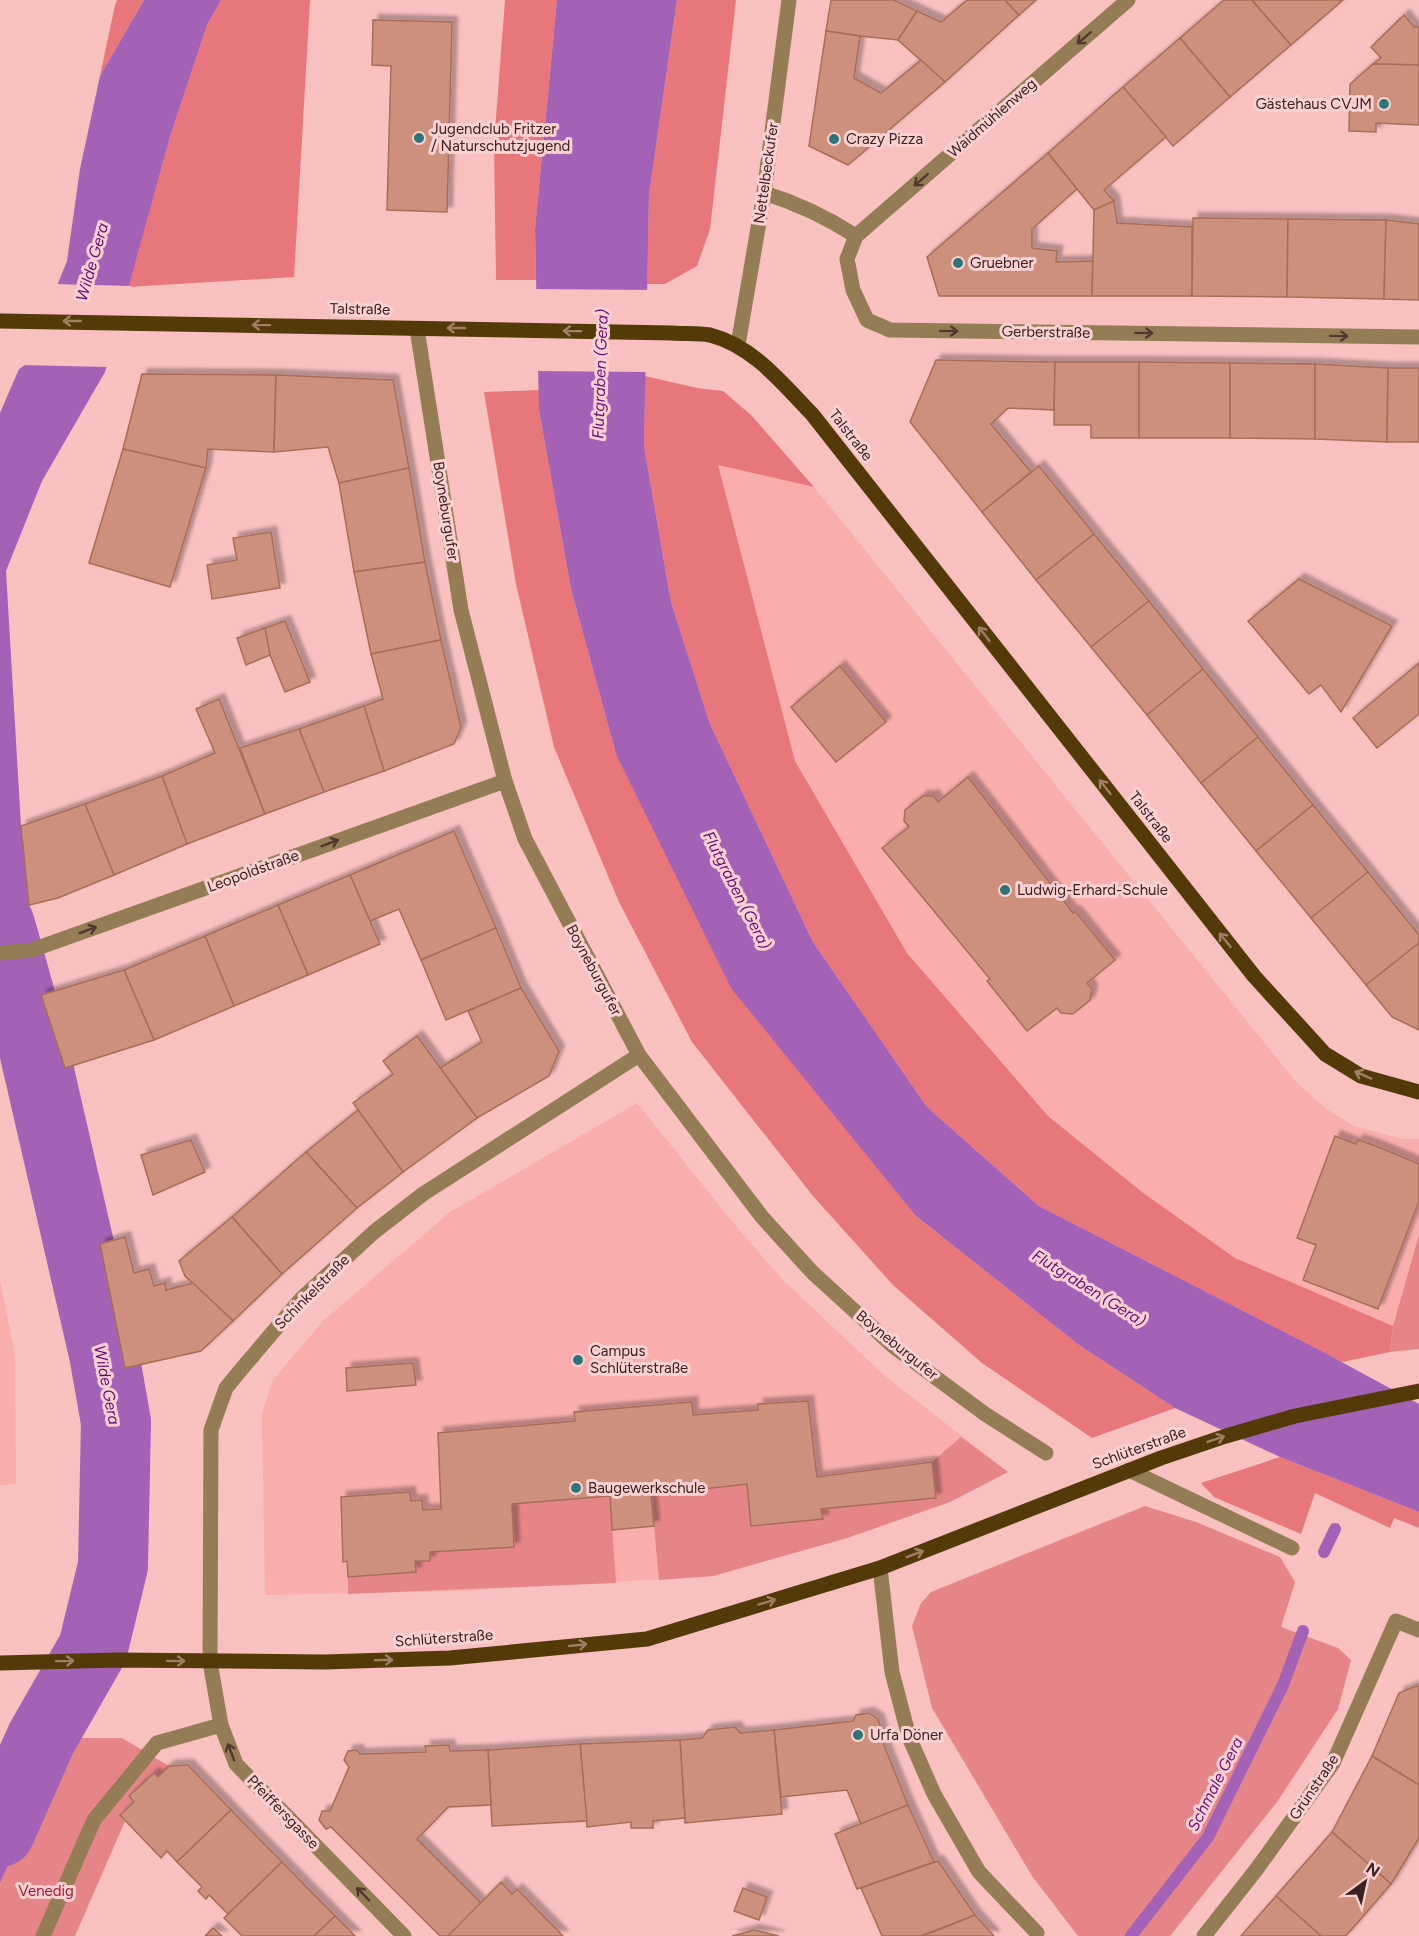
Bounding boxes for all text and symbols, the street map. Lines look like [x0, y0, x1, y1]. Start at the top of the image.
one-way arrow [1077, 31, 1092, 45]
street label: Waidmühlenweg [944, 75, 1040, 161]
place label: Gästehaus CVJM [1255, 95, 1372, 113]
marker: Gästehaus CVJM [1377, 97, 1391, 111]
place label: Jugendclub Fritzer / Naturschutzjugend [431, 120, 570, 155]
street label: Nettelbeckufer [750, 121, 782, 225]
place label: Crazy Pizza [846, 130, 923, 148]
marker: Jugendclub Fritzer / Naturschutzjugend [412, 131, 426, 145]
marker: Crazy Pizza [827, 132, 841, 146]
one-way arrow [914, 173, 929, 187]
water label: Wilde Gera [72, 221, 112, 303]
place label: Gruebner [970, 254, 1033, 272]
marker: Gruebner [951, 256, 965, 270]
street label: Talstraße [330, 299, 390, 319]
water label: Flutgraben (Gera) [588, 309, 612, 439]
one-way arrow [63, 315, 83, 327]
one-way arrow [252, 320, 272, 331]
street label: Gerberstraße [1001, 322, 1091, 342]
one-way arrow [446, 323, 466, 334]
one-way arrow [562, 325, 582, 337]
one-way arrow [938, 325, 958, 337]
one-way arrow [1133, 328, 1153, 339]
one-way arrow [1328, 330, 1348, 342]
street label: Talstraße [825, 406, 877, 464]
street label: Boyneburgufer [429, 460, 463, 562]
one-way arrow [977, 626, 990, 642]
one-way arrow [1098, 780, 1111, 796]
street label: Talstraße [1125, 788, 1177, 846]
water label: Flutgraben (Gera) [699, 828, 775, 952]
one-way arrow [321, 837, 339, 848]
street label: Leopoldstraße [205, 846, 301, 896]
place label: Ludwig-Erhard-Schule [1017, 881, 1168, 899]
marker: Ludwig-Erhard-Schule [998, 883, 1012, 897]
street label: Boyneburgufer [563, 922, 625, 1018]
one-way arrow [78, 924, 96, 935]
one-way arrow [1219, 933, 1232, 949]
one-way arrow [1355, 1069, 1373, 1081]
water label: Flutgraben (Gera) [1029, 1246, 1149, 1331]
street label: Schinkelstraße [271, 1251, 353, 1333]
street label: Boyneburgufer [852, 1306, 942, 1384]
place label: Campus Schlüterstraße [590, 1342, 688, 1377]
water label: Wilde Gera [90, 1344, 124, 1426]
marker: Campus Schlüterstraße [571, 1353, 585, 1367]
street label: Schlüterstraße [1090, 1423, 1188, 1473]
one-way arrow [1206, 1433, 1225, 1444]
place label: Baugewerkschule [588, 1479, 705, 1497]
marker: Baugewerkschule [569, 1481, 583, 1495]
one-way arrow [906, 1548, 924, 1559]
one-way arrow [757, 1596, 776, 1607]
street label: Schlüterstraße [394, 1626, 494, 1650]
one-way arrow [568, 1639, 588, 1650]
one-way arrow [373, 1654, 393, 1666]
one-way arrow [54, 1655, 74, 1667]
one-way arrow [165, 1655, 185, 1667]
place label: Urfa Döner [870, 1726, 943, 1744]
marker: Urfa Döner [851, 1728, 865, 1742]
water label: Schmale Gera [1183, 1734, 1247, 1834]
one-way arrow [225, 1743, 236, 1761]
street label: Grünstraße [1285, 1751, 1343, 1823]
street label: Pfeiffersgasse [243, 1771, 323, 1853]
north arrow [1335, 1852, 1395, 1912]
text: N [1363, 1859, 1383, 1881]
park label: Venedig [18, 1882, 74, 1900]
one-way arrow [356, 1887, 370, 1902]

